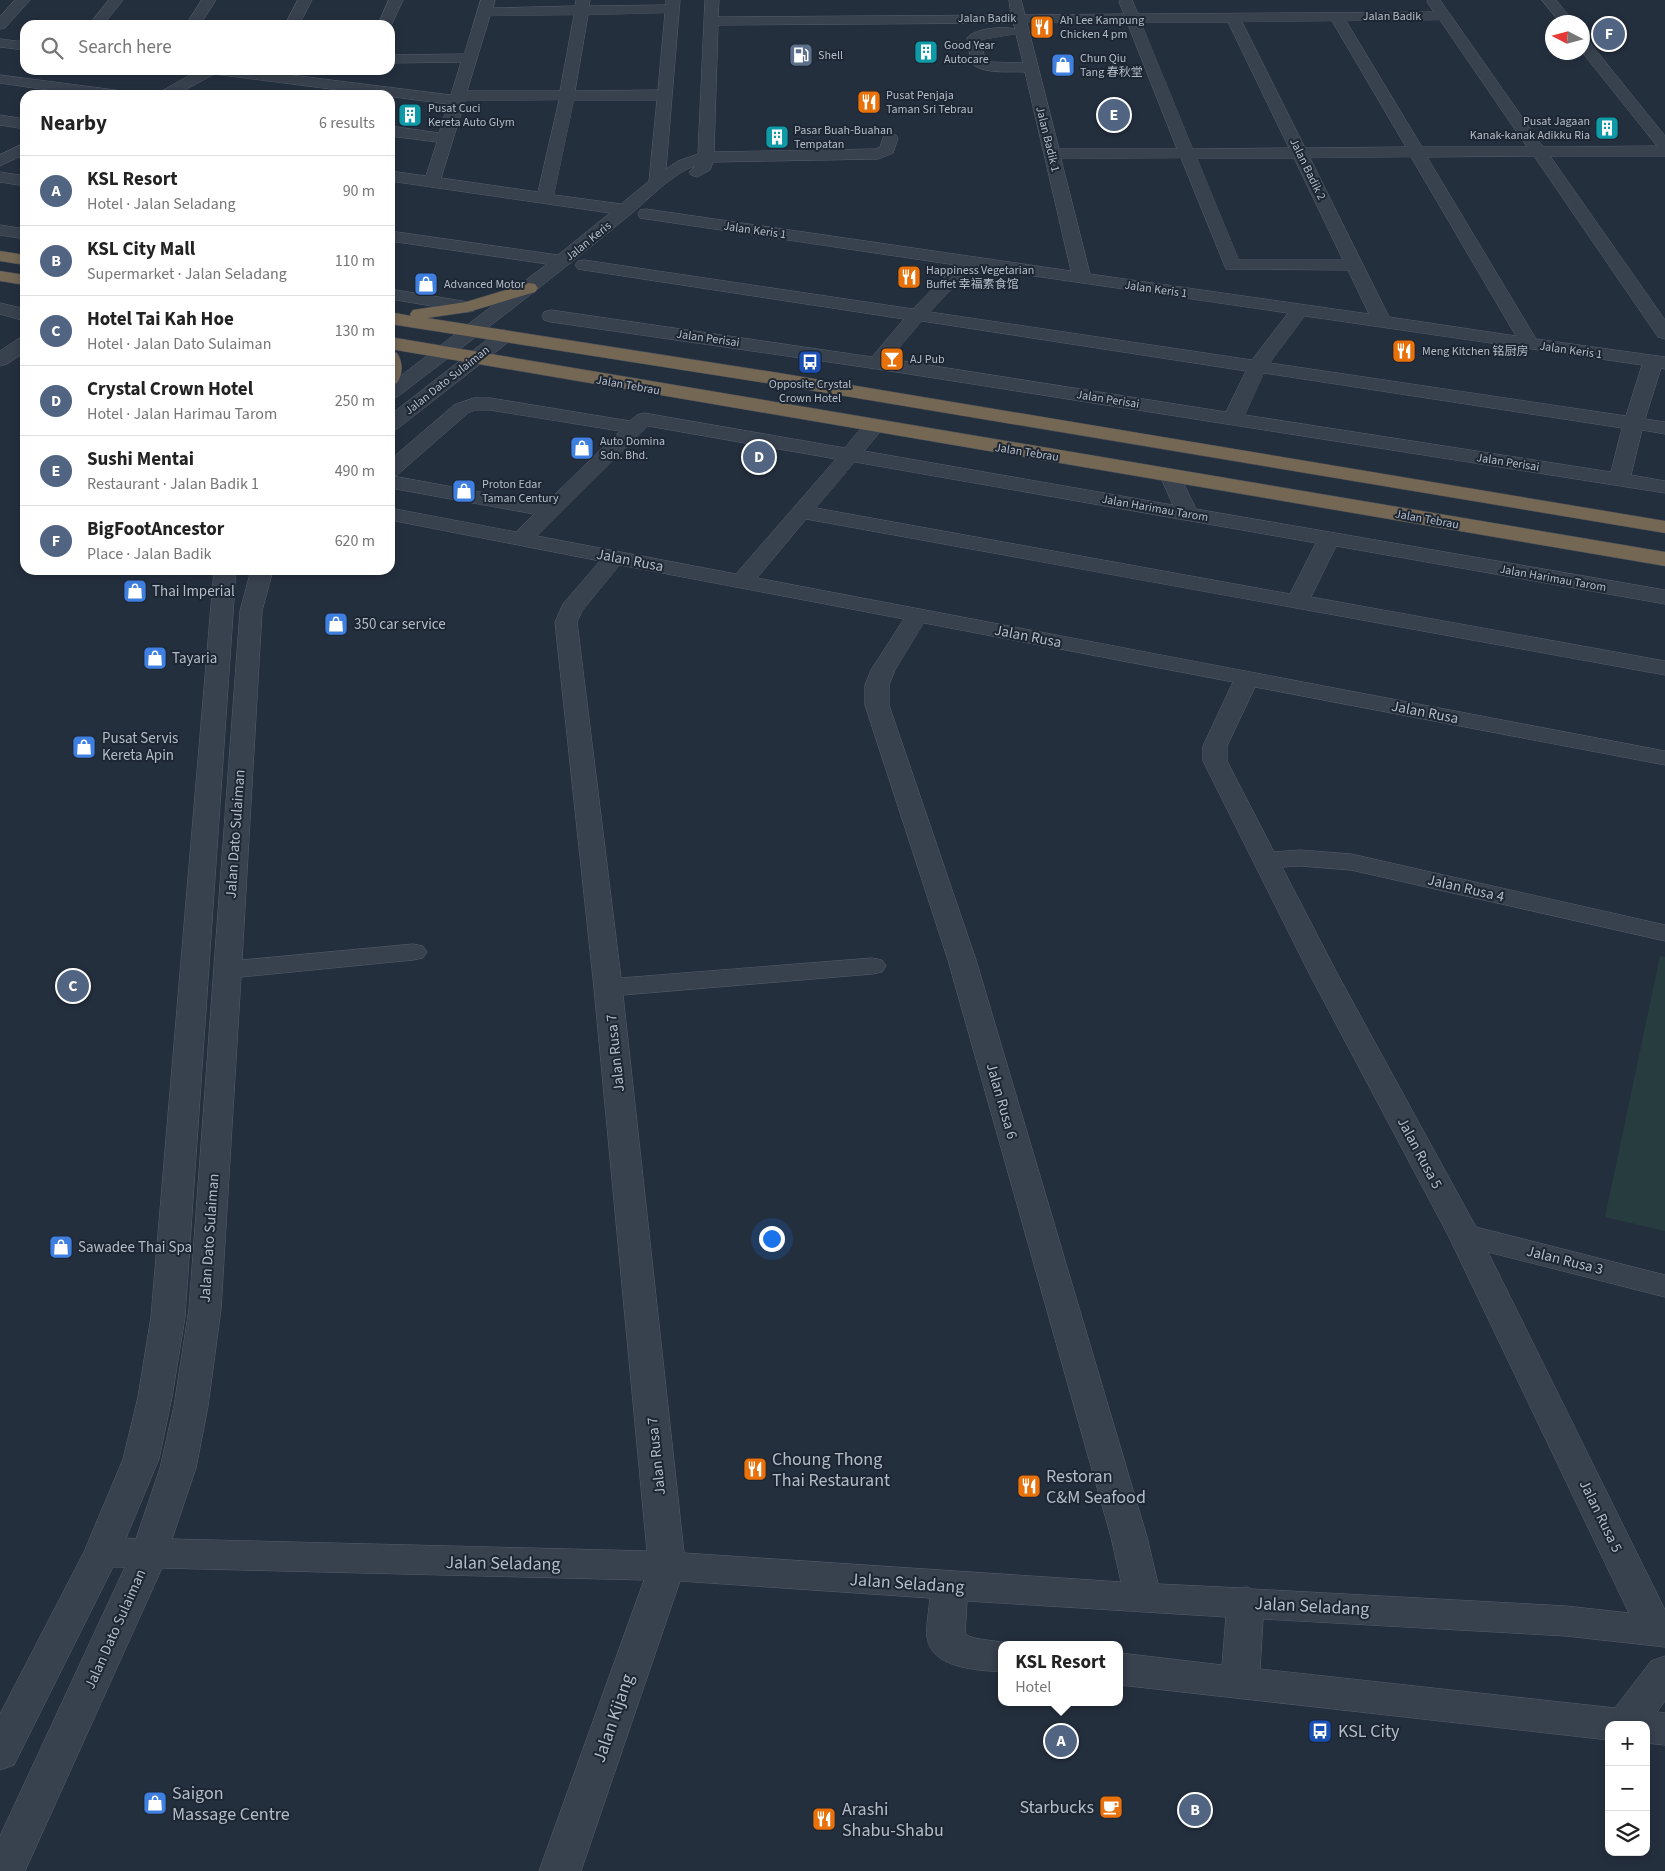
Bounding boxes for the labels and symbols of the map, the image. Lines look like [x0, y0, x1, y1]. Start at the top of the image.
street label: Jalan Badik [1363, 8, 1421, 25]
street label: Jalan Badik [958, 10, 1016, 27]
place label: Ah Lee Kampung Chicken 4 pm [1060, 12, 1144, 43]
restaurant icon: Ah Lee Kampung Chicken 4 pm [1029, 14, 1055, 40]
north arrow [1545, 15, 1590, 60]
pin: F [1593, 15, 1625, 53]
place label: Good Year Autocare [944, 37, 996, 68]
building icon: Good Year Autocare [913, 39, 939, 65]
fuel station icon: Shell [788, 42, 814, 68]
place label: Shell [818, 47, 843, 64]
place label: Chun Qiu Tang 春秋堂 [1080, 50, 1143, 81]
shop icon: Chun Qiu Tang 春秋堂 [1050, 52, 1076, 78]
place label: Pusat Penjaja Taman Sri Tebrau [886, 87, 973, 118]
restaurant icon: Pusat Penjaja Taman Sri Tebrau [856, 89, 882, 115]
pin: E [1098, 96, 1130, 134]
place label: Pusat Cuci Kereta Auto Glym [428, 100, 515, 131]
building icon: Pusat Cuci Kereta Auto Glym [397, 102, 423, 128]
street label: Jalan Badik 1 [1031, 105, 1064, 174]
place label: Pusat Jagaan Kanak-kanak Adikku Ria [1470, 113, 1590, 144]
building icon: Pusat Jagaan Kanak-kanak Adikku Ria [1594, 115, 1620, 141]
place label: Pasar Buah-Buahan Tempatan [794, 122, 893, 153]
building icon: Pasar Buah-Buahan Tempatan [764, 124, 790, 150]
street label: Jalan Badik 2 [1285, 135, 1330, 203]
street label: Jalan Keris [562, 218, 615, 265]
street label: Jalan Keris 1 [722, 218, 787, 243]
place label: Happiness Vegetarian Buffet 幸福素食馆 [926, 262, 1034, 293]
restaurant icon: Happiness Vegetarian Buffet 幸福素食馆 [896, 264, 922, 290]
shop icon: Advanced Motor [413, 271, 439, 297]
place label: Advanced Motor [444, 276, 526, 293]
street label: Jalan Keris 1 [1123, 277, 1188, 302]
street label: Jalan Perisai [675, 326, 741, 351]
restaurant icon: Meng Kitchen 铭厨房 [1391, 338, 1417, 364]
street label: Jalan Keris 1 [1538, 338, 1603, 363]
street label: Jalan Dato Sulaiman [401, 342, 493, 419]
place label: Meng Kitchen 铭厨房 [1422, 343, 1528, 360]
bar icon: AJ Pub [879, 346, 905, 372]
bus stop icon: Opposite Crystal Crown Hotel [797, 349, 823, 375]
place label: AJ Pub [910, 351, 945, 368]
street label: Jalan Tebrau [595, 372, 661, 399]
place label: Opposite Crystal Crown Hotel [769, 376, 851, 407]
street label: Jalan Perisai [1075, 386, 1141, 413]
place label: Auto Domina Sdn. Bhd. [600, 433, 665, 464]
shop icon: Auto Domina Sdn. Bhd. [569, 435, 595, 461]
pin: D [743, 438, 775, 476]
street label: Jalan Tebrau [994, 439, 1060, 466]
street label: Jalan Perisai [1475, 449, 1541, 476]
place label: Proton Edar Taman Century [482, 476, 559, 507]
shop icon: Proton Edar Taman Century [451, 478, 477, 504]
street label: Jalan Harimau Tarom [1100, 491, 1210, 526]
street label: Jalan Tebrau [1394, 506, 1460, 533]
street label: Jalan Rusa [595, 544, 665, 577]
street label: Jalan Harimau Tarom [1498, 561, 1608, 596]
shop icon: Thai Imperial [122, 578, 148, 604]
place label: Thai Imperial [152, 581, 235, 602]
shop icon: 350 car service [323, 611, 349, 637]
place label: 350 car service [354, 614, 446, 635]
street label: Jalan Rusa [993, 620, 1063, 653]
shop icon: Tayaria [142, 645, 168, 671]
place label: Tayaria [172, 648, 217, 669]
street label: Jalan Rusa [1390, 696, 1460, 729]
place label: Pusat Servis Kereta Apin [102, 728, 178, 766]
shop icon: Pusat Servis Kereta Apin [71, 734, 97, 760]
street label: Jalan Dato Sulaiman [221, 769, 250, 899]
street label: Jalan Rusa 4 [1425, 869, 1507, 908]
pin: C [57, 967, 89, 1005]
street label: Jalan Rusa 7 [601, 1013, 630, 1093]
street label: Jalan Rusa 6 [981, 1061, 1022, 1142]
street label: Jalan Rusa 5 [1392, 1114, 1447, 1193]
street label: Jalan Dato Sulaiman [195, 1173, 224, 1303]
your location [759, 1226, 785, 1252]
shop icon: Sawadee Thai Spa [48, 1234, 74, 1260]
place label: Sawadee Thai Spa [78, 1237, 192, 1258]
street label: Jalan Rusa 3 [1524, 1241, 1605, 1280]
street label: Jalan Rusa 7 [642, 1416, 671, 1496]
place label: Choung Thong Thai Restaurant [772, 1447, 890, 1493]
restaurant icon: Choung Thong Thai Restaurant [742, 1456, 768, 1482]
place label: Restoran C&M Seafood [1046, 1464, 1146, 1510]
restaurant icon: Restoran C&M Seafood [1016, 1473, 1042, 1499]
street label: Jalan Rusa 5 [1574, 1476, 1627, 1556]
street label: Jalan Seladang [445, 1550, 561, 1577]
street label: Jalan Dato Sulaiman [80, 1566, 151, 1693]
street label: Jalan Seladang [849, 1567, 965, 1600]
street label: Jalan Seladang [1254, 1591, 1370, 1622]
street label: Jalan Kijang [587, 1671, 640, 1766]
bus stop icon: KSL City [1307, 1718, 1333, 1744]
place label: KSL City [1338, 1719, 1400, 1744]
pin: A [1045, 1722, 1077, 1760]
place label: Saigon Massage Centre [172, 1781, 290, 1827]
shop icon: Saigon Massage Centre [142, 1790, 168, 1816]
pin: B [1179, 1791, 1211, 1829]
cafe icon: Starbucks [1098, 1794, 1124, 1820]
place label: Starbucks [1019, 1795, 1094, 1820]
place label: Arashi Shabu-Shabu [842, 1797, 944, 1843]
restaurant icon: Arashi Shabu-Shabu [811, 1806, 837, 1832]

